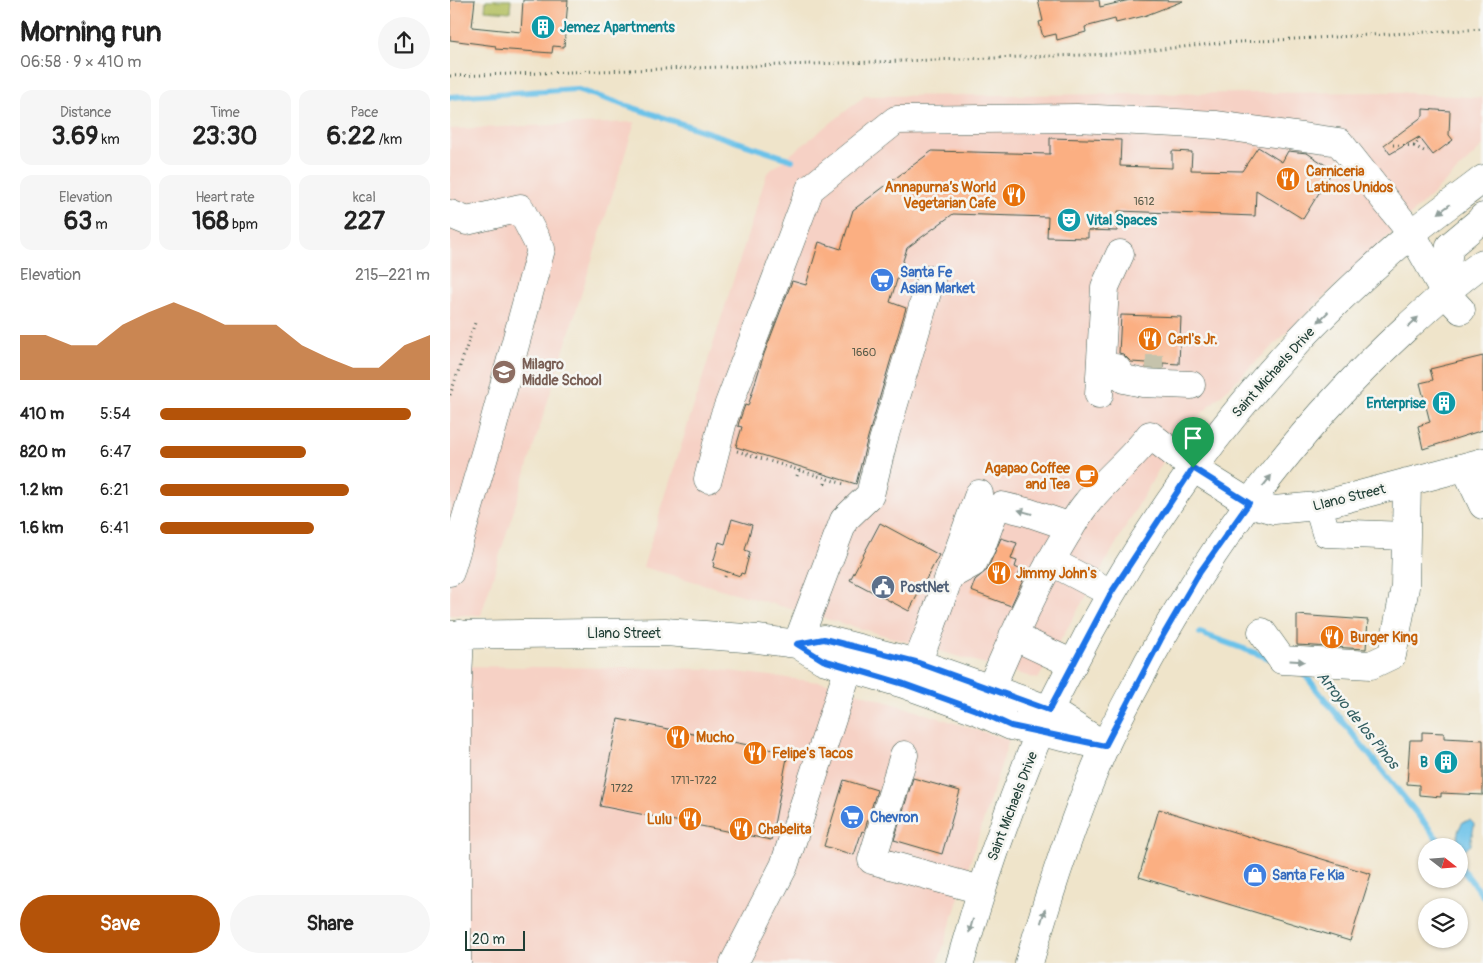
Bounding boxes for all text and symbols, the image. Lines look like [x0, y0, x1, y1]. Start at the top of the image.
building icon: Jemez Apartments [530, 14, 556, 40]
text: Morning run [20, 15, 162, 50]
button: share [378, 17, 430, 69]
place label: Jemez Apartments [560, 19, 675, 36]
text: 06:58 · 9 × 410 m [20, 52, 142, 72]
text: Distance [60, 104, 111, 121]
text: Time [210, 104, 240, 121]
text: Pace [350, 104, 378, 121]
text: 3.69 [52, 121, 98, 152]
text: 23:30 [193, 121, 257, 152]
text: 6:22 [327, 121, 376, 152]
text: km [98, 131, 120, 148]
text: /km [376, 131, 402, 148]
place label: Carniceria Latinos Unidos [1306, 163, 1394, 196]
restaurant icon: Carniceria Latinos Unidos [1275, 166, 1301, 192]
place label: Annapurna’s World Vegetarian Cafe [885, 179, 997, 212]
restaurant icon: Annapurna’s World Vegetarian Cafe [1001, 182, 1027, 208]
text: Elevation [59, 189, 112, 206]
text: Heart rate [195, 189, 255, 206]
text: kcal [353, 189, 376, 206]
house number: 1612 [1133, 195, 1155, 208]
one-way arrow [1437, 204, 1451, 214]
text: 63 [64, 206, 92, 237]
text: 168 [192, 206, 229, 237]
text: 227 [344, 206, 385, 237]
theatre icon: Vital Spaces [1056, 207, 1082, 233]
place label: Vital Spaces [1086, 212, 1158, 229]
text: m [92, 216, 108, 233]
text: bpm [229, 216, 258, 233]
place label: Santa Fe Asian Market [900, 264, 975, 297]
text: Elevation [20, 265, 81, 285]
text: 215–221 m [355, 265, 430, 285]
supermarket icon: Santa Fe Asian Market [869, 267, 895, 293]
one-way arrow [1317, 311, 1329, 323]
one-way arrow [1406, 316, 1418, 328]
street label: Saint Michaels Drive [1228, 324, 1318, 421]
restaurant icon: Carl's Jr. [1137, 326, 1163, 352]
place label: Carl's Jr. [1168, 331, 1217, 348]
house number: 1660 [852, 346, 876, 359]
place label: Milagro Middle School [522, 356, 602, 389]
school or university icon: Milagro Middle School [491, 359, 517, 385]
building icon: Enterprise [1431, 390, 1457, 416]
place label: Enterprise [1366, 395, 1427, 412]
text: 410 m [20, 404, 64, 424]
text: 5:54 [100, 404, 131, 424]
pin [1172, 417, 1214, 468]
icon: arrive [1179, 424, 1207, 452]
text: 820 m [20, 442, 66, 462]
text: 6:47 [100, 442, 131, 462]
place label: Agapao Coffee and Tea [985, 460, 1071, 493]
cafe icon: Agapao Coffee and Tea [1074, 463, 1100, 489]
one-way arrow [1261, 475, 1272, 488]
text: 1.2 km [20, 480, 63, 500]
text: 6:21 [100, 480, 129, 500]
street label: Llano Street [1311, 480, 1387, 515]
one-way arrow [1017, 508, 1033, 516]
text: 1.6 km [20, 518, 63, 538]
text: 6:41 [100, 518, 129, 538]
restaurant icon: Jimmy John's [986, 560, 1012, 586]
place label: Jimmy John's [1016, 565, 1097, 582]
public building icon: PostNet [870, 574, 896, 600]
place label: PostNet [900, 579, 950, 596]
restaurant icon: Burger King [1319, 624, 1345, 650]
street label: Llano Street [587, 625, 661, 642]
place label: Burger King [1350, 629, 1418, 646]
one-way arrow [1290, 657, 1306, 665]
water label: Arroyo de los Pinos [1312, 668, 1404, 775]
restaurant icon: Mucho [665, 724, 691, 750]
place label: Mucho [696, 729, 735, 746]
restaurant icon: Felipe's Tacos [742, 740, 768, 766]
place label: Felipe's Tacos [772, 745, 853, 762]
street label: Saint Michaels Drive [984, 749, 1041, 863]
building icon: B [1433, 749, 1459, 775]
place label: B [1420, 754, 1428, 771]
house number: 1711-1722 [671, 774, 717, 787]
house number: 1722 [611, 782, 633, 795]
supermarket icon: Chevron [839, 804, 865, 830]
restaurant icon: Lulu [677, 806, 703, 832]
place label: Chevron [870, 809, 919, 826]
place label: Lulu [647, 811, 672, 828]
restaurant icon: Chabelita [728, 816, 754, 842]
place label: Chabelita [758, 821, 812, 838]
north arrow [1418, 838, 1468, 888]
map controls [1418, 838, 1468, 948]
shop icon: Santa Fe Kia [1242, 862, 1268, 888]
place label: Santa Fe Kia [1272, 867, 1345, 884]
button: Save [20, 895, 220, 953]
button: Share [230, 895, 430, 953]
button: layers [1418, 898, 1468, 948]
one-way arrow [1040, 909, 1048, 924]
one-way arrow [966, 919, 974, 934]
scale bar [465, 928, 525, 951]
text: 20 m [472, 931, 505, 948]

